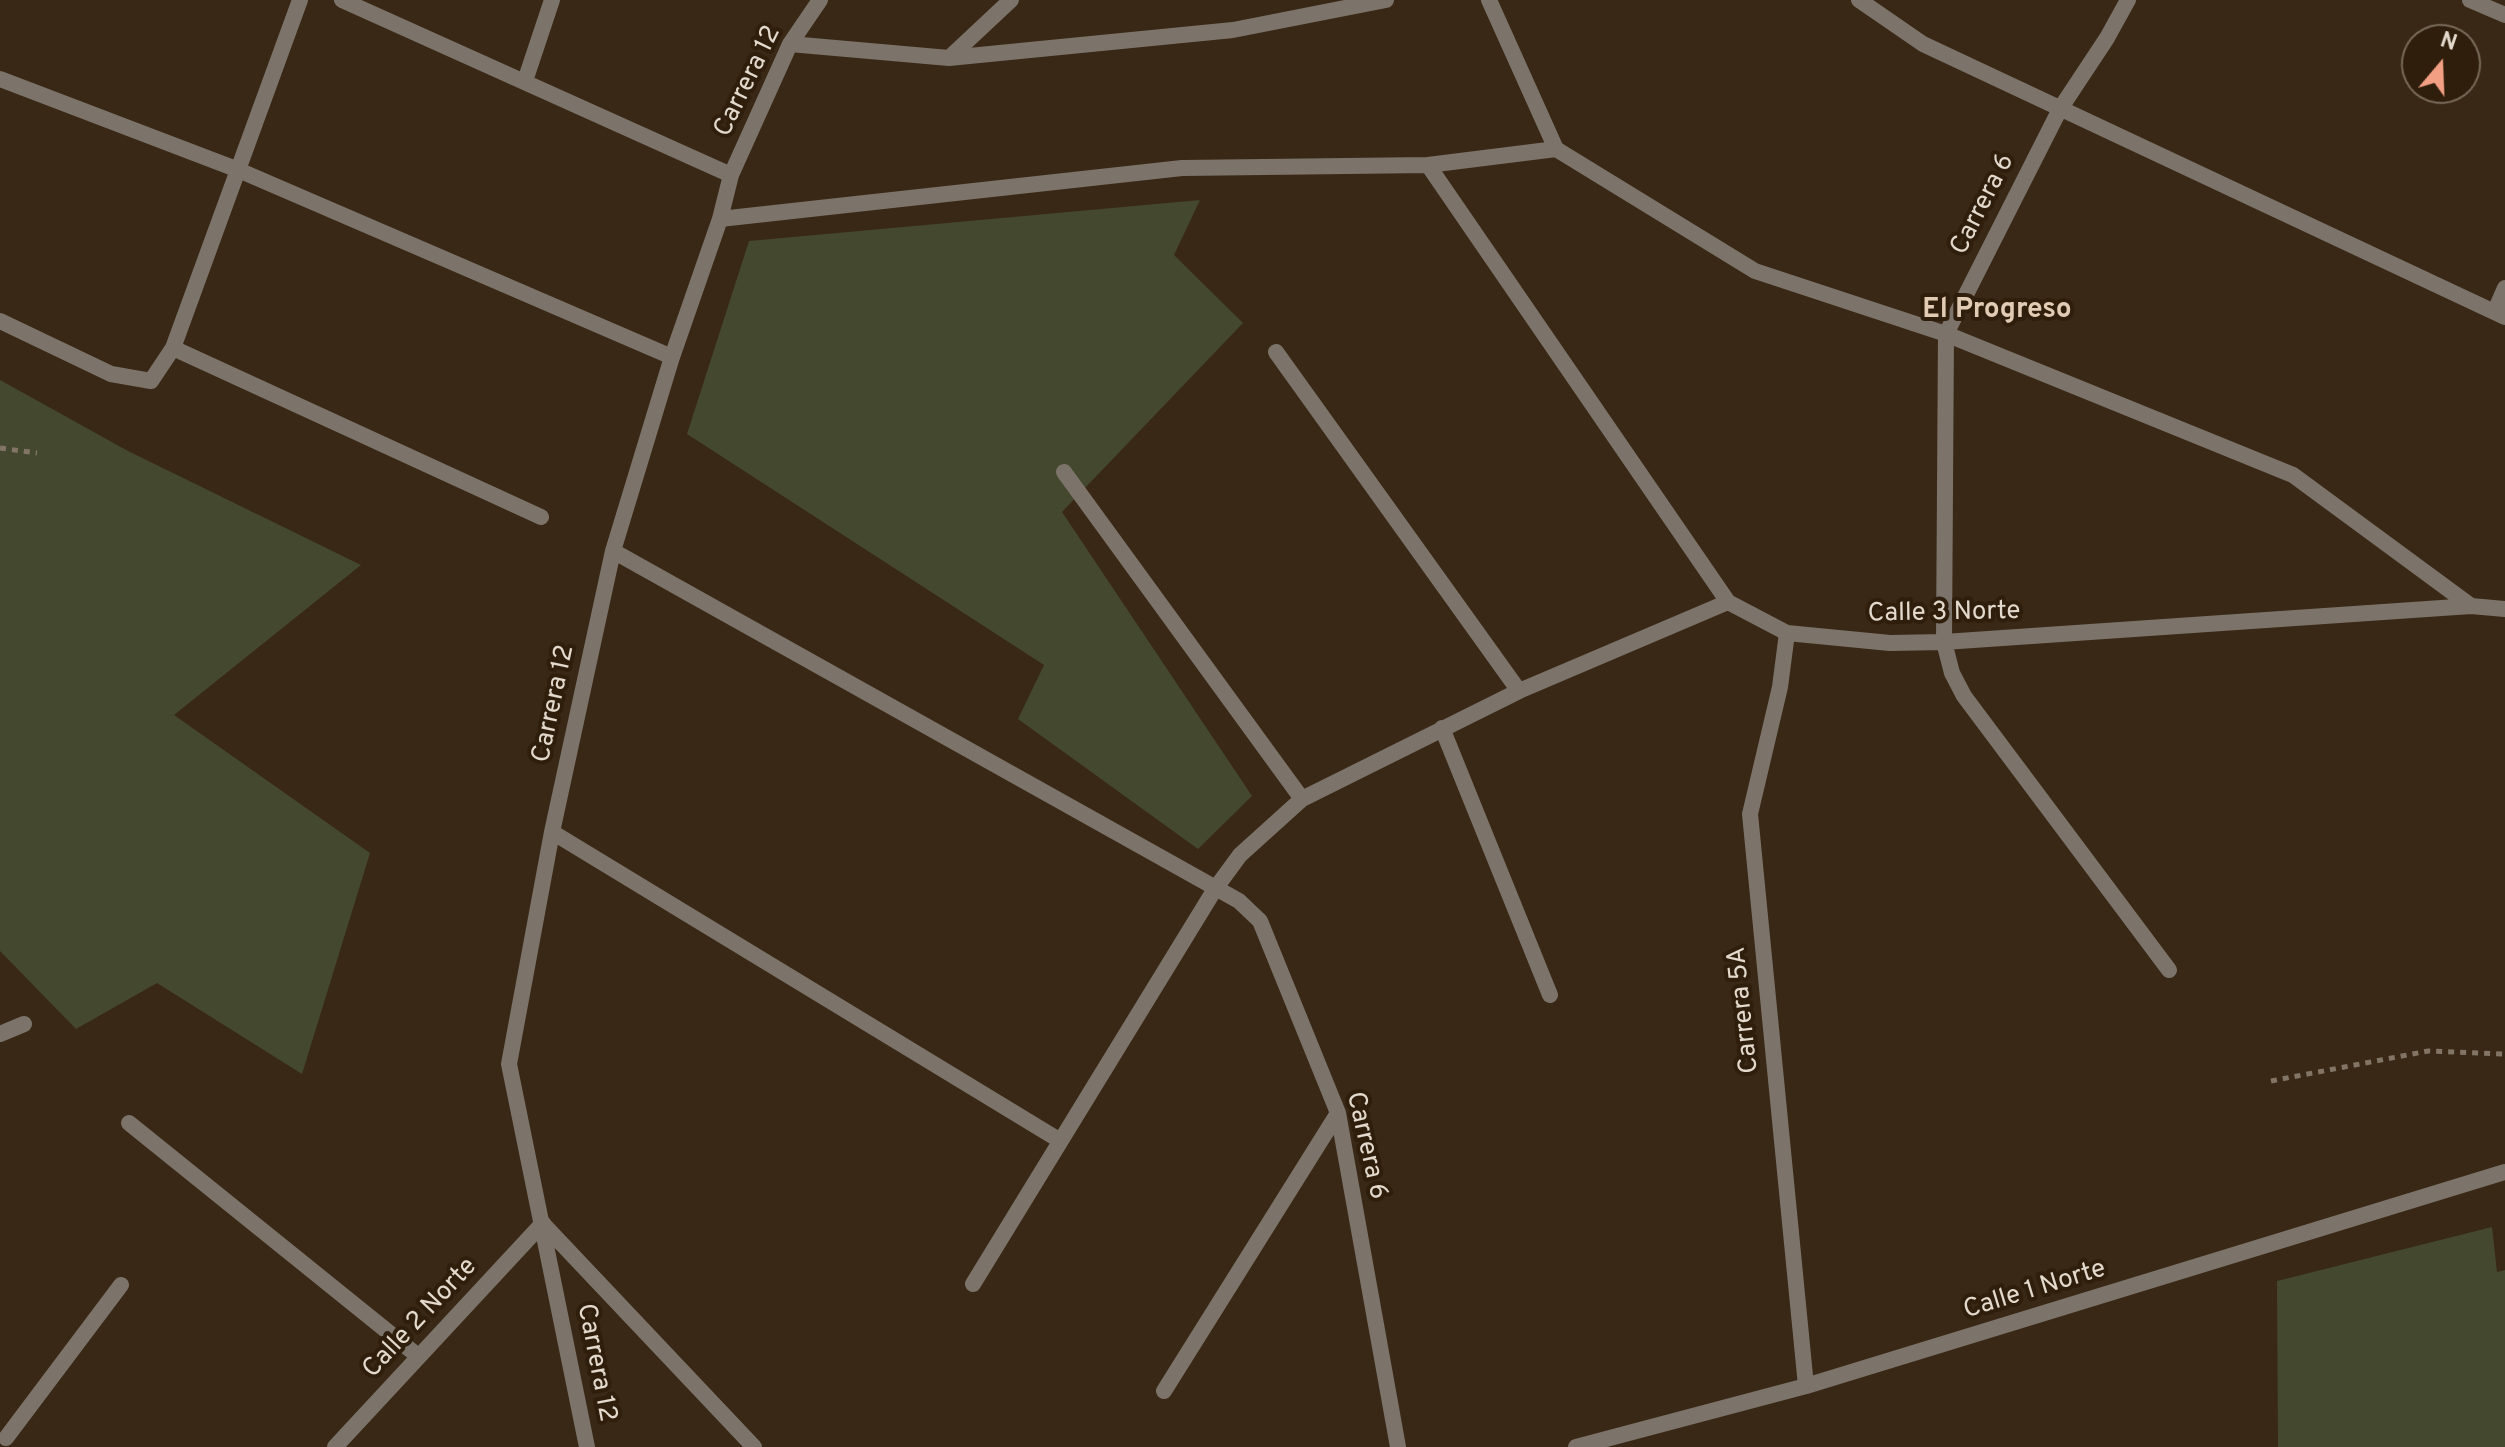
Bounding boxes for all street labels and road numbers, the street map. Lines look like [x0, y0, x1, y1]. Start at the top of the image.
street label: Carrera 12 [709, 21, 789, 143]
street label: Carrera 6 [1945, 149, 2023, 261]
street label: Calle 3 Norte [1867, 597, 2021, 631]
street label: Carrera 12 [527, 642, 583, 766]
street label: Carrera 5A [1723, 945, 1767, 1075]
street label: Carrera 6 [1337, 1089, 1393, 1203]
street label: Calle 2 Norte [357, 1252, 485, 1386]
street label: Calle 1 Norte [1960, 1255, 2110, 1327]
street label: Carrera 12 [568, 1301, 622, 1425]

